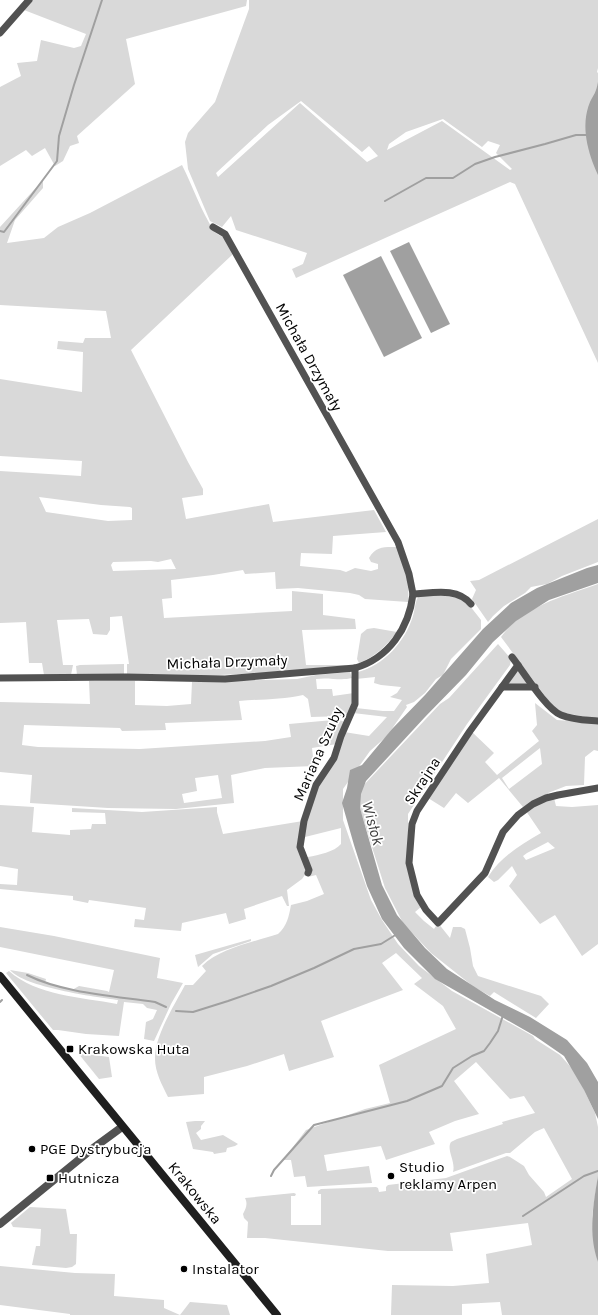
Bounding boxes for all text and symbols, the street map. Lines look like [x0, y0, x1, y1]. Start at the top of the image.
street label: Michała Drzymały [272, 300, 346, 414]
street label: Michała Drzymały [166, 651, 288, 673]
street label: Mariana Szuby [289, 704, 347, 804]
street label: Skrajna [400, 754, 444, 808]
water label: Wisłok [358, 799, 388, 848]
place label: Krakowska Huta [78, 1040, 189, 1058]
marker: Krakowska Huta [65, 1044, 75, 1054]
place label: PGE Dystrybucja [40, 1140, 151, 1158]
marker: PGE Dystrybucja [27, 1144, 37, 1154]
street label: Krakowska [164, 1158, 226, 1228]
place label: Studio reklamy Arpen [399, 1158, 497, 1193]
place label: Hutnicza [58, 1169, 119, 1187]
marker: Studio reklamy Arpen [386, 1171, 396, 1181]
marker: Hutnicza [45, 1173, 55, 1183]
place label: Instalator [192, 1260, 259, 1278]
marker: Instalator [179, 1264, 189, 1274]

